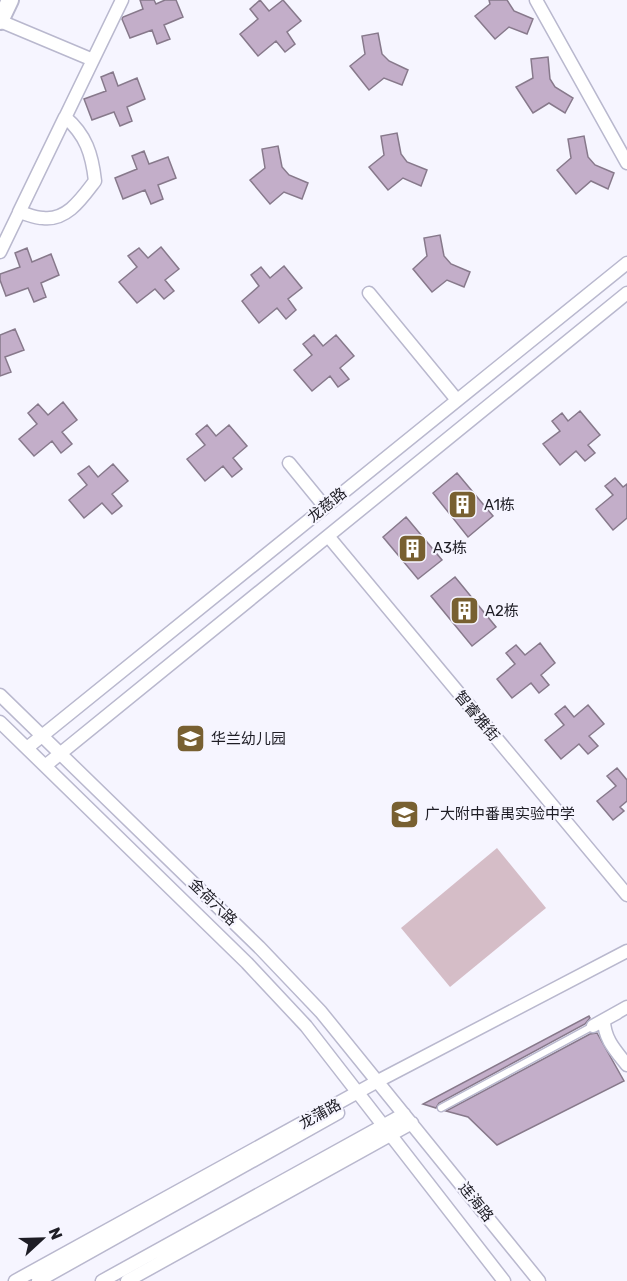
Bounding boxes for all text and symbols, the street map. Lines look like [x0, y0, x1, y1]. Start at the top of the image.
street label: 龙慈路 [304, 484, 350, 526]
building icon: A1栋 [447, 489, 479, 521]
place label: A1栋 [484, 496, 515, 514]
building icon: A3栋 [396, 532, 428, 564]
place label: A3栋 [433, 539, 467, 557]
building icon: A2栋 [448, 595, 480, 627]
place label: A2栋 [485, 602, 519, 620]
street label: 智睿雅街 [451, 687, 503, 745]
school or university icon: 华兰幼儿园 [174, 723, 206, 755]
place label: 华兰幼儿园 [211, 730, 286, 748]
school or university icon: 广大附中番禺实验中学 [388, 798, 420, 830]
place label: 广大附中番禺实验中学 [425, 805, 575, 823]
street label: 金荷六路 [185, 875, 241, 929]
street label: 龙蒲路 [296, 1095, 344, 1133]
street label: 连海路 [455, 1179, 497, 1225]
north arrow [12, 1209, 72, 1269]
text: N [44, 1225, 66, 1242]

